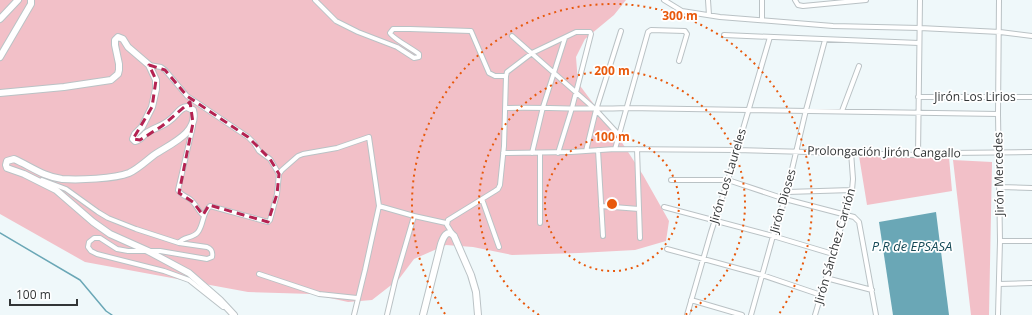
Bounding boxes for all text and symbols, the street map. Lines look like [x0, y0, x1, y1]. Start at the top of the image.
text: 300 m [662, 7, 698, 24]
text: 200 m [594, 62, 630, 79]
street label: Jirón Los Lirios [933, 88, 1016, 105]
street label: Jirón Los Laureles [705, 126, 750, 226]
text: 100 m [594, 128, 630, 145]
street label: Jirón Mercedes [989, 132, 1008, 217]
street label: Prolongación Jirón Cangallo [807, 142, 961, 161]
street label: Jirón Dioses [765, 167, 800, 236]
street label: Jirón Sánchez Carrión [810, 186, 859, 307]
centre of rings [605, 197, 619, 211]
water label: P.R de EPSASA [872, 237, 952, 255]
scale bar [10, 281, 77, 307]
text: 100 m [16, 286, 51, 303]

